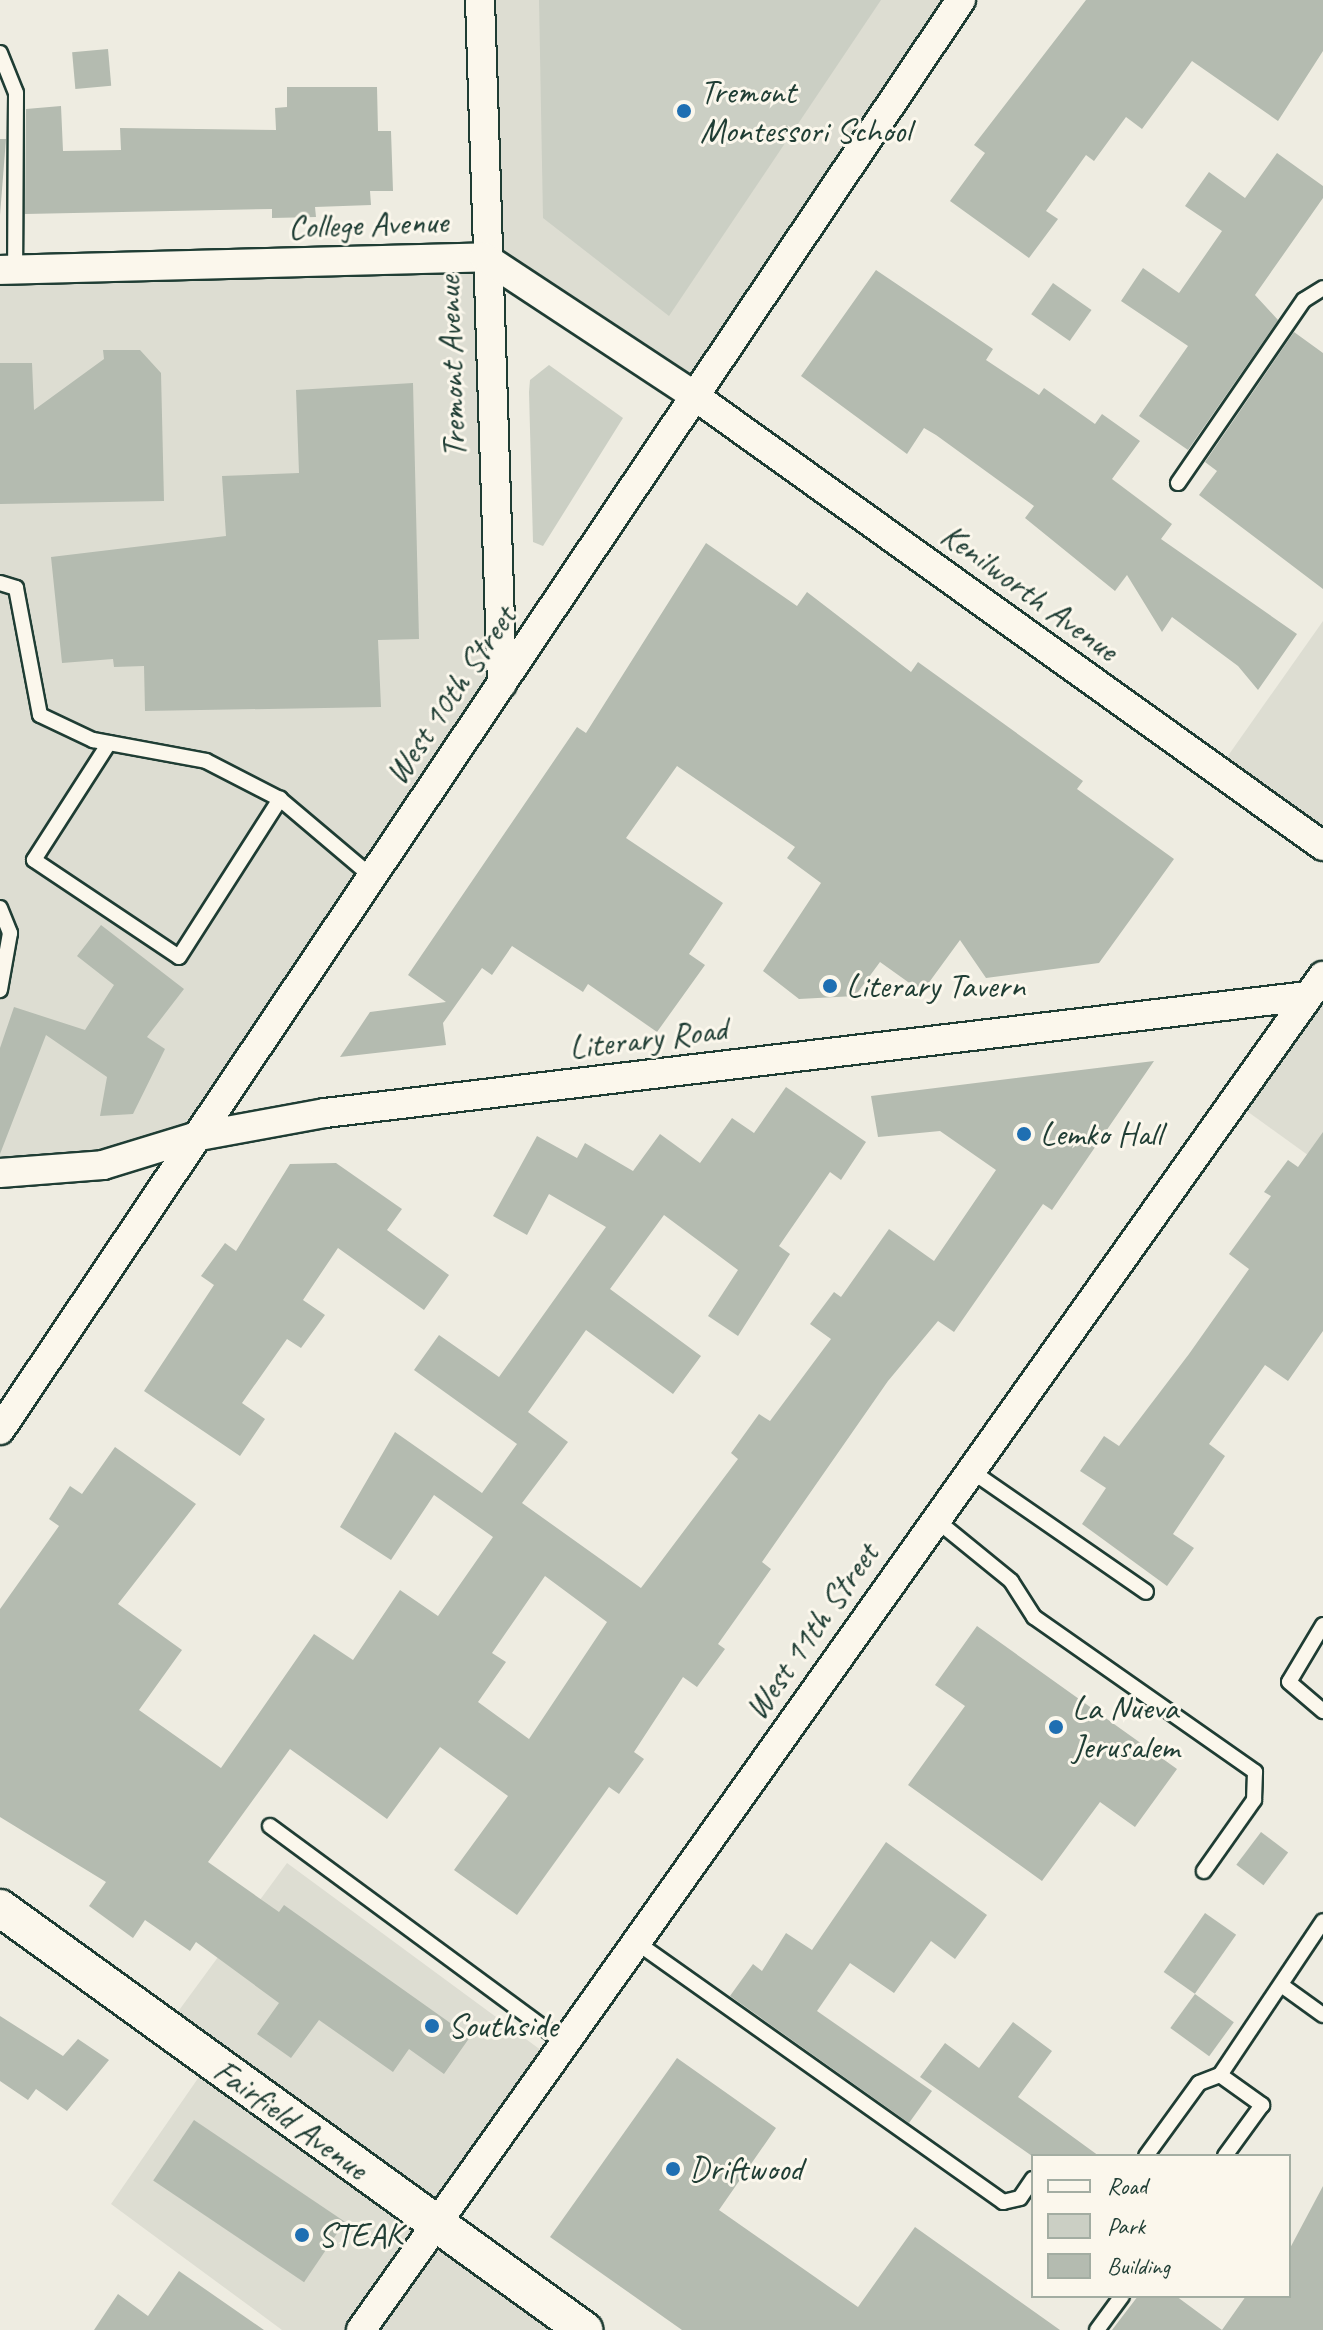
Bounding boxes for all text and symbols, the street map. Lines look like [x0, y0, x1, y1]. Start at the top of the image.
place label: Tremont Montessori School [700, 71, 909, 150]
marker: Tremont Montessori School [675, 102, 693, 120]
street label: College Avenue [287, 201, 449, 247]
street label: Tremont Avenue [427, 275, 475, 459]
street label: Kenilworth Avenue [934, 514, 1126, 670]
street label: West 10th Street [375, 598, 525, 792]
place label: Literary Tavern [846, 966, 1024, 1006]
marker: Literary Tavern [821, 977, 839, 995]
street label: Literary Road [567, 1008, 729, 1068]
place label: Lemko Hall [1040, 1114, 1163, 1154]
marker: Lemko Hall [1015, 1125, 1033, 1143]
street label: West 11th Street [735, 1535, 887, 1727]
place label: La Nueva Jerusalem [1072, 1687, 1179, 1766]
marker: La Nueva Jerusalem [1047, 1718, 1065, 1736]
place label: Southside [448, 2006, 558, 2046]
marker: Southside [423, 2017, 441, 2035]
street label: Fairfield Avenue [206, 2050, 376, 2188]
place label: Driftwood [689, 2149, 802, 2189]
legend [1031, 2154, 1291, 2298]
marker: Driftwood [664, 2160, 682, 2178]
text: Road [1107, 2171, 1147, 2201]
text: Park [1107, 2211, 1145, 2241]
place label: STEAK [318, 2215, 402, 2255]
marker: STEAK [293, 2226, 311, 2244]
text: Building [1107, 2251, 1170, 2281]

